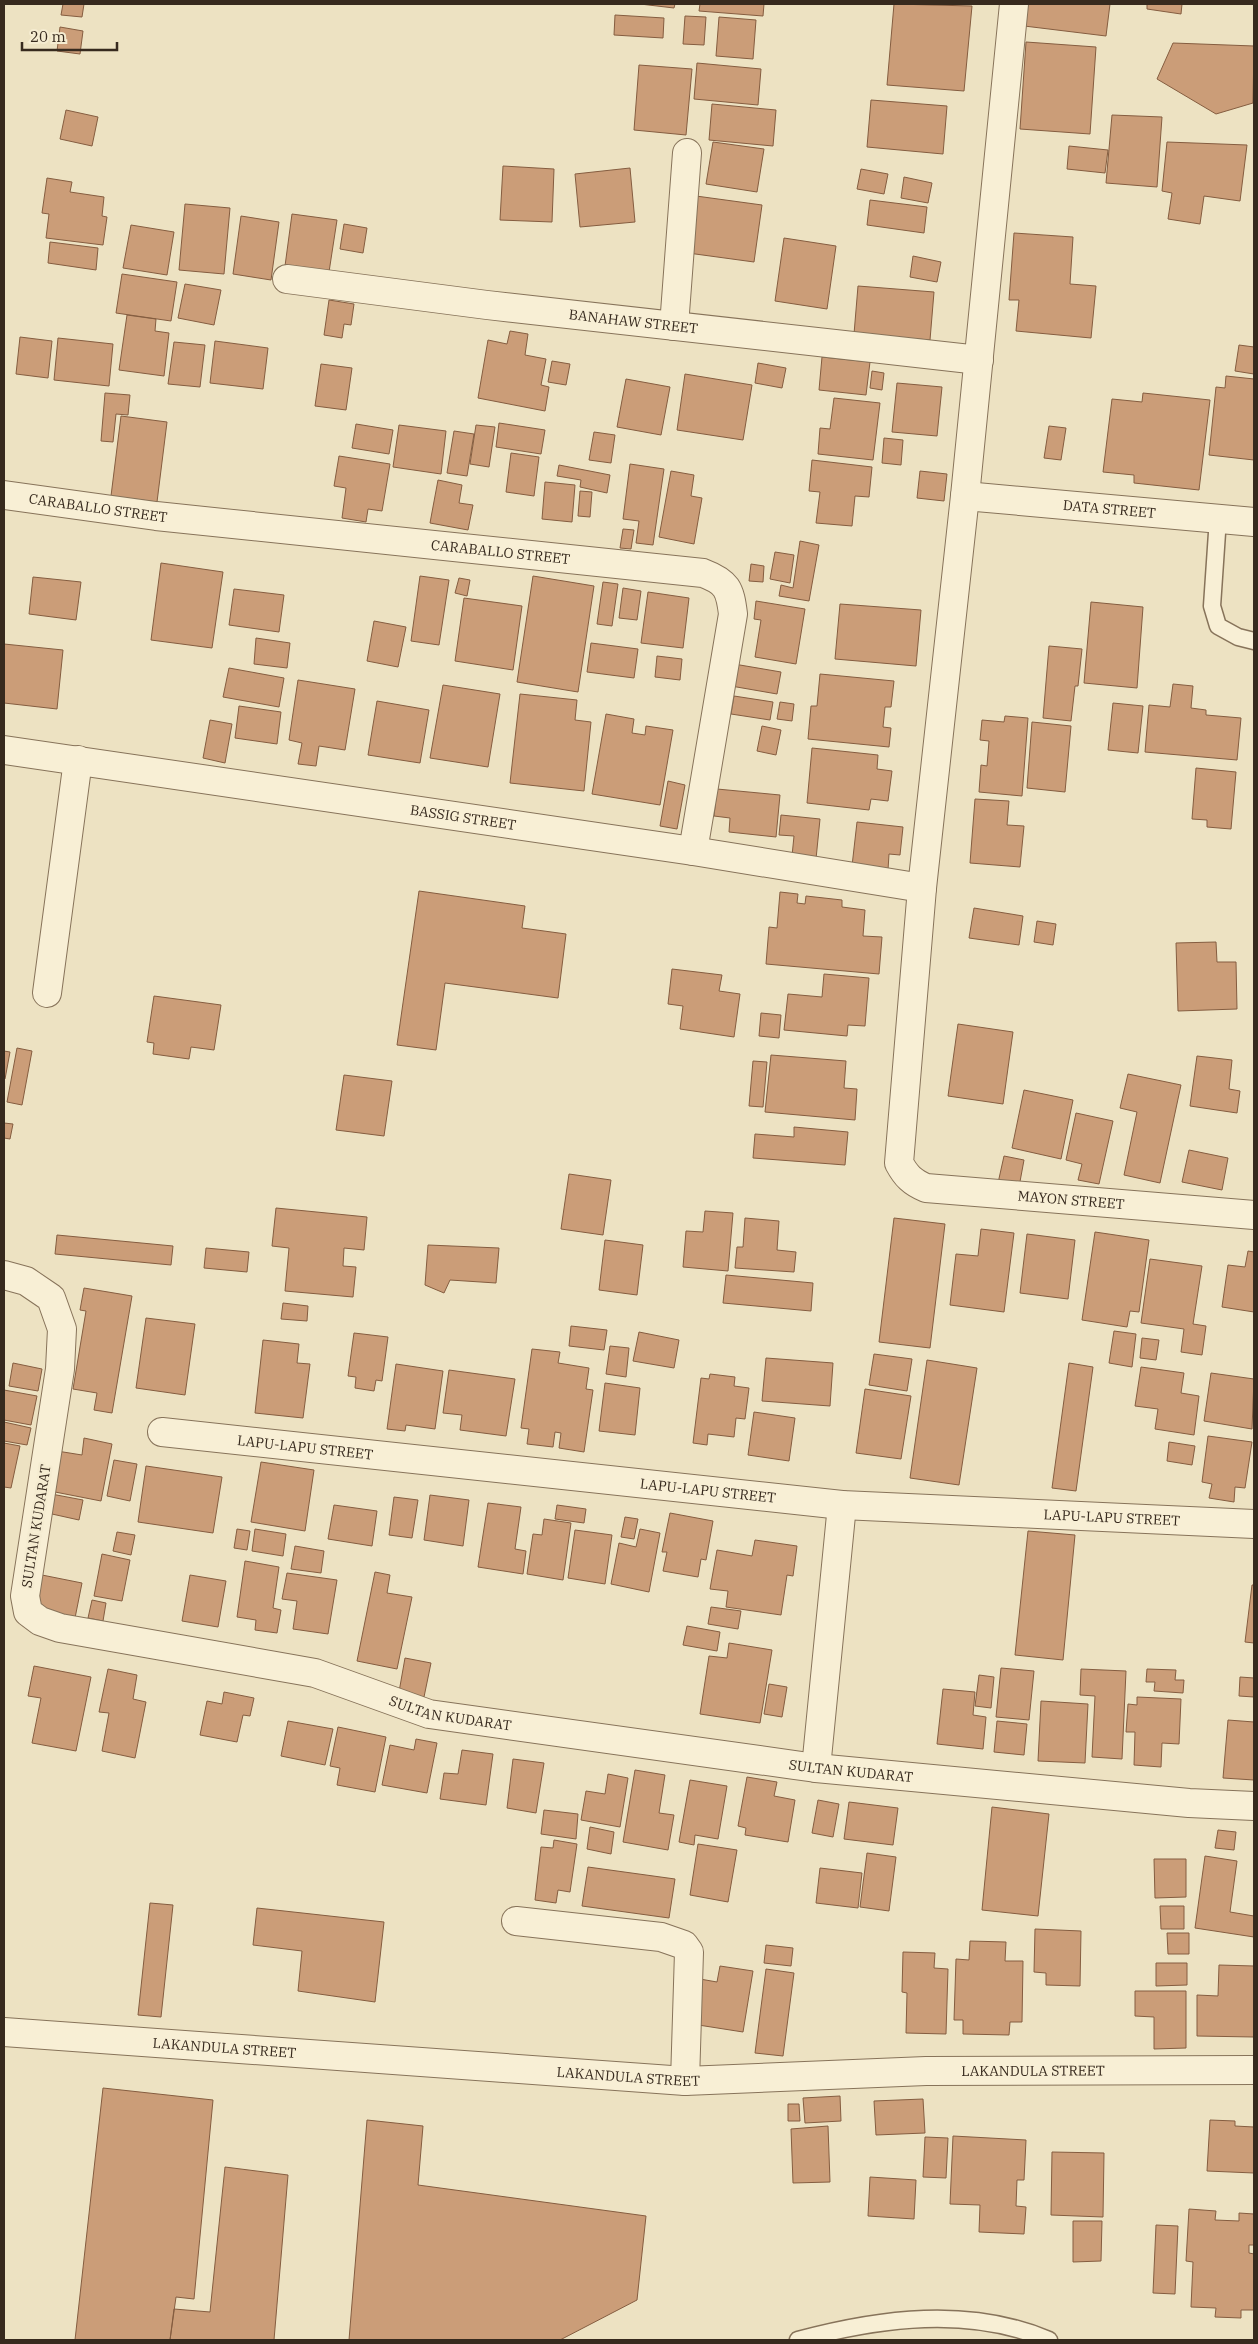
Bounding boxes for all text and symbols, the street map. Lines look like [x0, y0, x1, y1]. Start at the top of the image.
scale bar [22, 20, 118, 52]
text: 20 m [30, 27, 66, 46]
street label: BANAHAW STREET [568, 305, 699, 338]
street label: CARABALLO STREET [28, 490, 168, 526]
street label: DATA STREET [1062, 496, 1157, 522]
street label: CARABALLO STREET [430, 536, 571, 568]
street label: BASSIG STREET [409, 801, 517, 834]
street label: MAYON STREET [1017, 1187, 1125, 1213]
street label: LAPU-LAPU STREET [236, 1431, 374, 1464]
street label: SULTAN KUDARAT [17, 1463, 55, 1589]
street label: LAPU-LAPU STREET [639, 1474, 777, 1507]
street label: LAPU-LAPU STREET [1043, 1505, 1180, 1530]
street label: SULTAN KUDARAT [387, 1691, 513, 1734]
street label: SULTAN KUDARAT [788, 1755, 914, 1786]
street label: LAKANDULA STREET [152, 2034, 297, 2062]
street label: LAKANDULA STREET [961, 2061, 1105, 2080]
street label: LAKANDULA STREET [556, 2063, 700, 2090]

